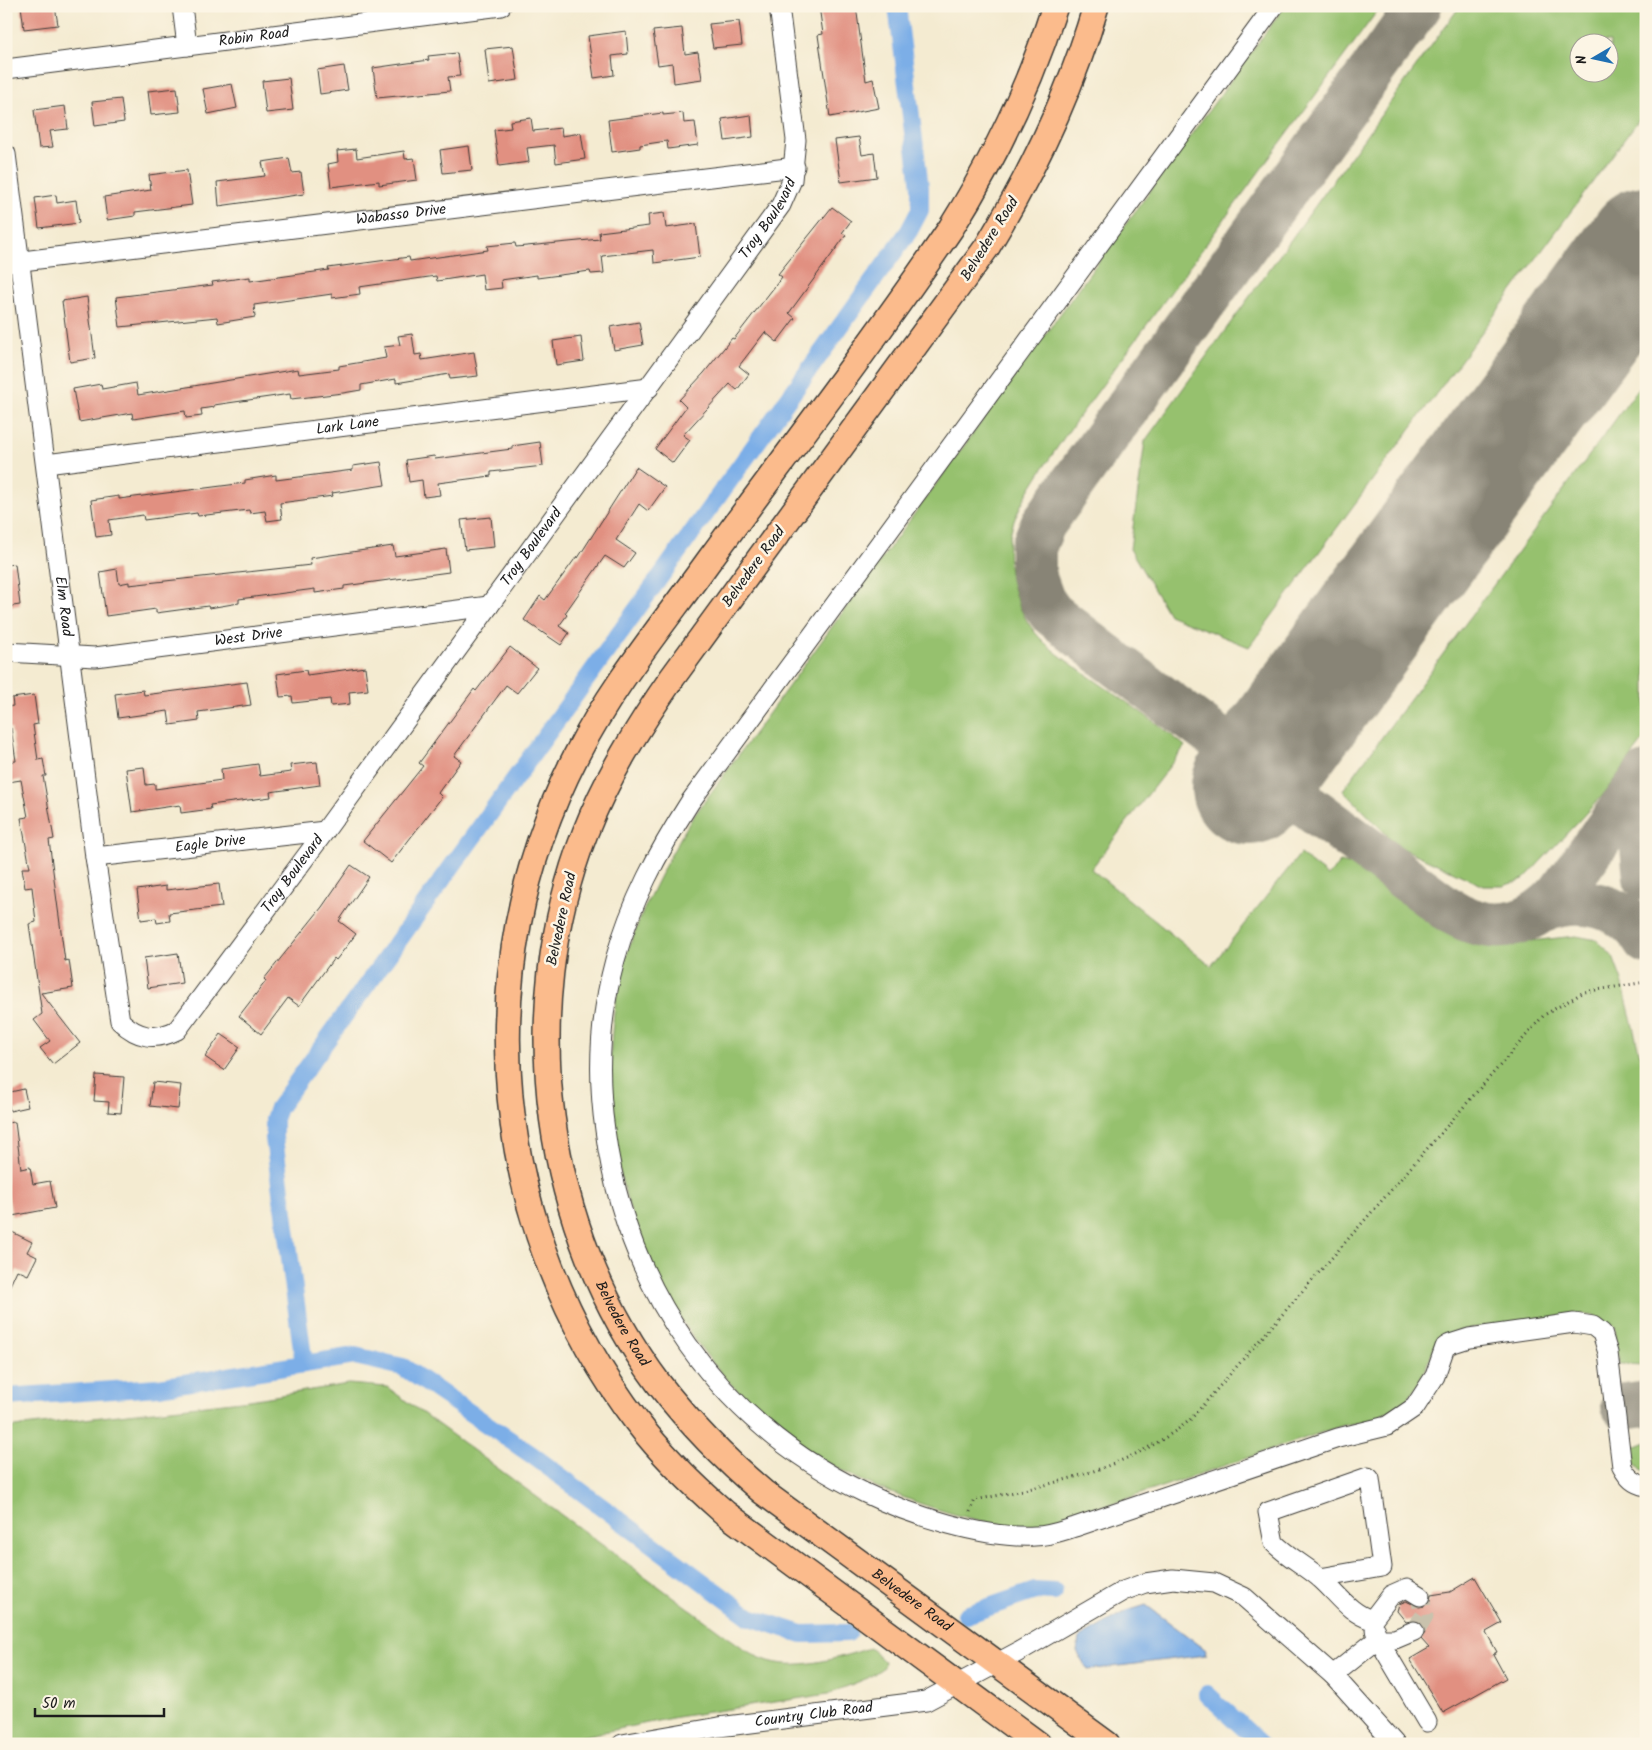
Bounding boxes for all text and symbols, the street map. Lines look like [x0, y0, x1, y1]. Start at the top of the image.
street label: Robin Road [217, 21, 291, 54]
north arrow [1570, 32, 1620, 82]
text: N [1571, 54, 1594, 66]
street label: Troy Boulevard [733, 174, 803, 264]
street label: Belvedere Road [955, 192, 1026, 286]
street label: Wabasso Drive [355, 198, 448, 232]
street label: Lark Lane [315, 410, 381, 442]
street label: Troy Boulevard [495, 502, 569, 592]
street label: Belvedere Road [716, 521, 792, 613]
street label: Elm Road [48, 575, 79, 638]
street label: West Drive [213, 621, 284, 653]
street label: Eagle Drive [174, 828, 247, 860]
street label: Troy Boulevard [256, 829, 330, 919]
street label: Belvedere Road [540, 869, 584, 968]
street label: Belvedere Road [588, 1277, 656, 1372]
street label: Belvedere Road [866, 1563, 957, 1639]
scale bar [35, 1685, 164, 1717]
text: 50 m [42, 1692, 76, 1716]
street label: Country Club Road [753, 1696, 875, 1734]

